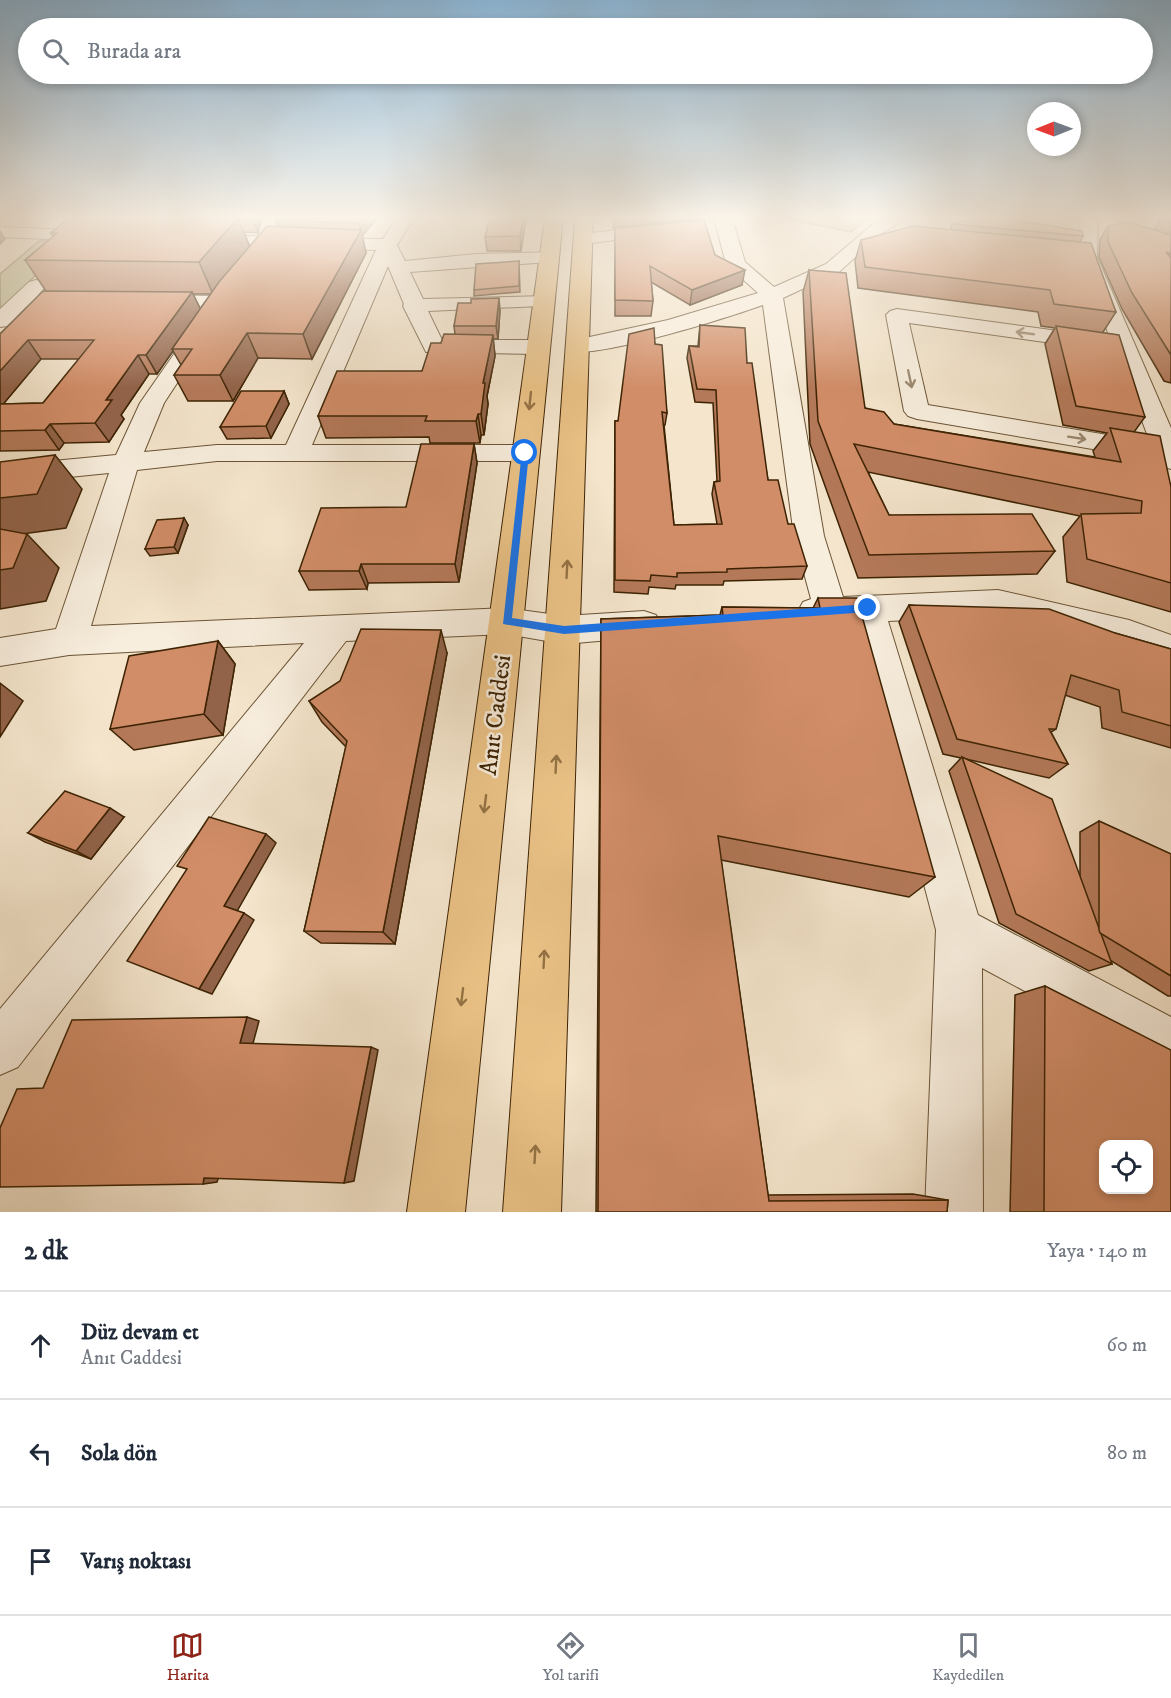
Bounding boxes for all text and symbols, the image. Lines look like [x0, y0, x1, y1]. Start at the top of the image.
search box [18, 18, 1153, 84]
icon: search [39, 35, 72, 68]
text: Burada ara [87, 38, 181, 65]
north arrow [1027, 102, 1081, 156]
one-way arrow [1016, 328, 1036, 339]
one-way arrow [905, 369, 916, 388]
one-way arrow [525, 391, 536, 411]
one-way arrow [1067, 432, 1087, 443]
route start [511, 439, 537, 465]
one-way arrow [561, 560, 572, 580]
route end [854, 594, 880, 620]
street label: Anıt Caddesi [474, 653, 518, 777]
one-way arrow [550, 755, 561, 775]
one-way arrow [479, 793, 490, 813]
one-way arrow [539, 949, 550, 969]
one-way arrow [456, 987, 467, 1007]
map controls [1099, 1140, 1153, 1194]
button: locate [1099, 1140, 1153, 1194]
one-way arrow [529, 1144, 540, 1164]
text: 2 dk [24, 1235, 68, 1268]
text: Yaya · 140 m [1047, 1239, 1147, 1264]
text: Düz devam et [81, 1319, 199, 1346]
icon: ahead [24, 1329, 57, 1362]
text: 60 m [1107, 1333, 1147, 1358]
text: Anıt Caddesi [81, 1346, 182, 1371]
icon: left [24, 1437, 57, 1470]
text: Sola dön [81, 1440, 157, 1467]
text: 80 m [1107, 1441, 1147, 1466]
icon: arrive [24, 1545, 57, 1578]
text: Varış noktası [81, 1548, 191, 1575]
tab: Harita [167, 1629, 209, 1685]
tab: Yol tarifi [543, 1629, 599, 1685]
tab: Kaydedilen [932, 1629, 1004, 1685]

